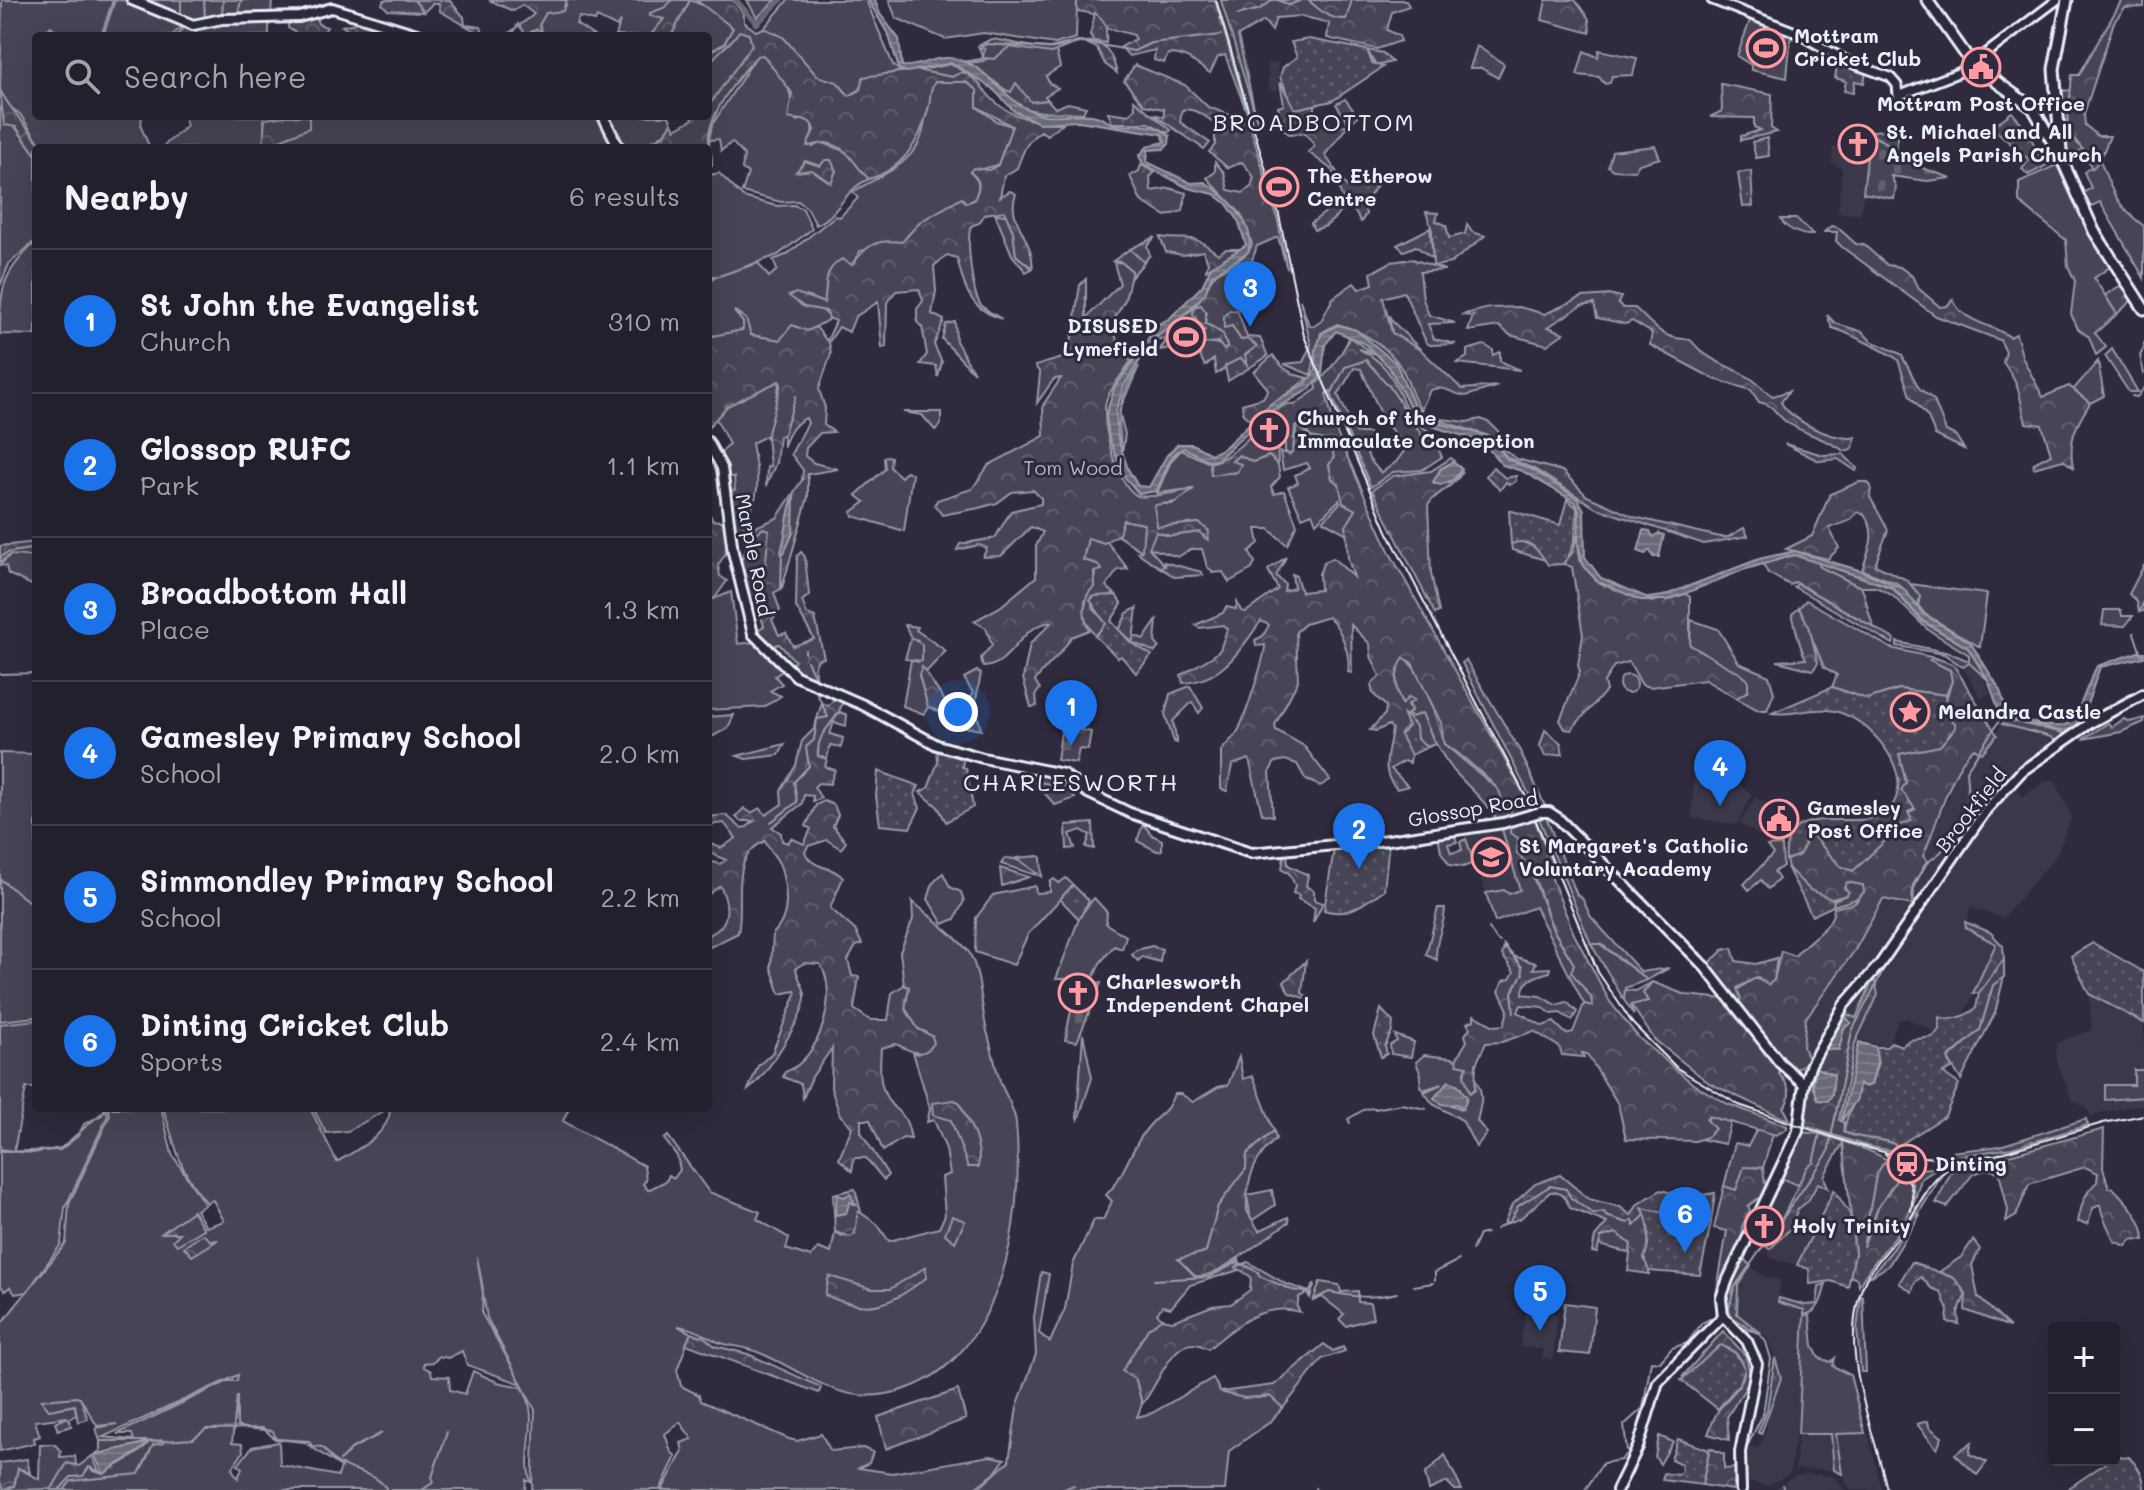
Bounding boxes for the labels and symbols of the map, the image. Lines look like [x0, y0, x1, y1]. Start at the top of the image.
place label: Mottram Cricket Club [1794, 22, 1921, 71]
sports icon: Mottram Cricket Club [1745, 27, 1787, 69]
public building icon: Mottram Post Office [1960, 46, 2002, 88]
place label: Mottram Post Office [1877, 90, 2085, 116]
district label: BROADBOTTOM [1212, 106, 1416, 137]
place label: St. Michael and All Angels Parish Church [1886, 118, 2102, 167]
church icon: St. Michael and All Angels Parish Church [1837, 123, 1879, 165]
place label: The Etherow Centre [1307, 162, 1433, 211]
sports icon: The Etherow Centre [1258, 166, 1300, 208]
pin: 3 [1224, 261, 1276, 327]
place label: DISUSED Lymefield [1062, 312, 1158, 361]
sports icon: DISUSED Lymefield [1165, 316, 1207, 358]
place label: Church of the Immaculate Conception [1297, 404, 1535, 453]
church icon: Church of the Immaculate Conception [1248, 409, 1290, 451]
park label: Tom Wood [1023, 454, 1123, 480]
street label: Marple Road [730, 491, 780, 618]
pin: 1 [1045, 680, 1097, 746]
place icon: Melandra Castle [1889, 691, 1931, 733]
your location [938, 692, 978, 732]
place label: Melandra Castle [1938, 698, 2101, 724]
pin: 4 [1694, 740, 1746, 806]
street label: Brookfield [1929, 762, 2011, 857]
district label: CHARLESWORTH [963, 766, 1179, 797]
street label: Glossop Road [1406, 784, 1540, 832]
place label: Gamesley Post Office [1807, 794, 1923, 843]
public building icon: Gamesley Post Office [1758, 798, 1800, 840]
pin: 2 [1333, 803, 1385, 869]
place label: St Margaret's Catholic Voluntary Academy [1519, 832, 1748, 881]
school or university icon: St Margaret's Catholic Voluntary Academy [1470, 836, 1512, 878]
place label: Charlesworth Independent Chapel [1106, 968, 1309, 1017]
church icon: Charlesworth Independent Chapel [1057, 972, 1099, 1014]
station icon: Dinting [1886, 1143, 1928, 1185]
place label: Dinting [1935, 1150, 2007, 1176]
pin: 6 [1659, 1187, 1711, 1253]
church icon: Holy Trinity [1743, 1205, 1785, 1247]
place label: Holy Trinity [1792, 1212, 1911, 1238]
pin: 5 [1514, 1265, 1566, 1331]

